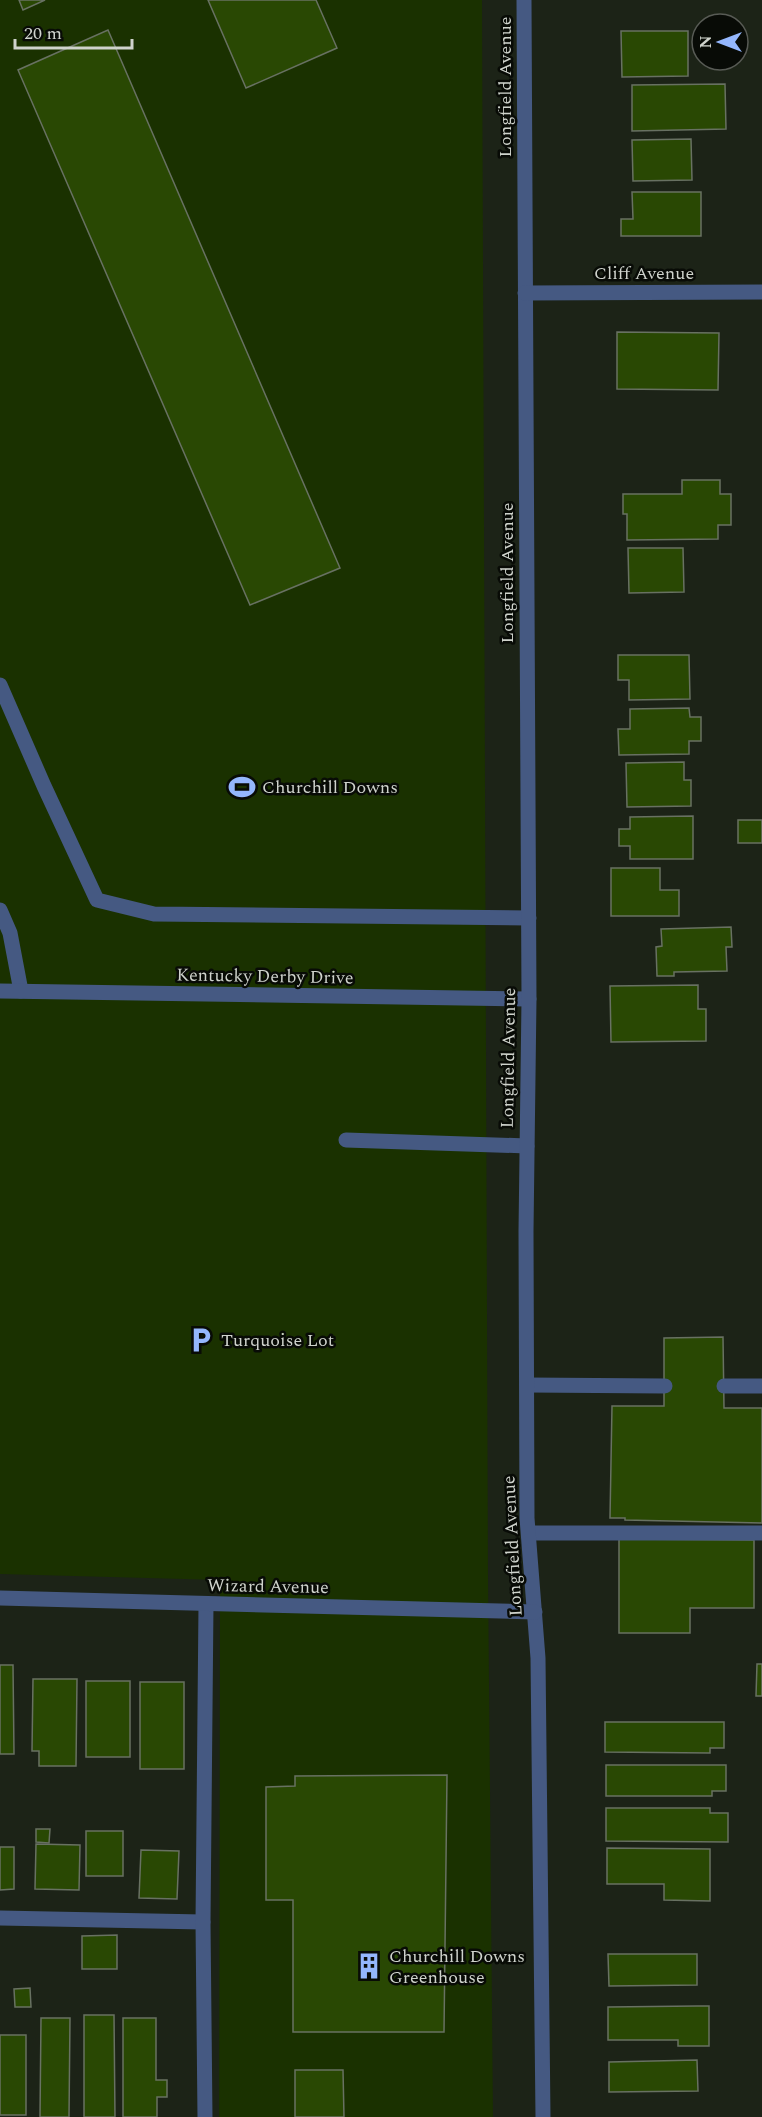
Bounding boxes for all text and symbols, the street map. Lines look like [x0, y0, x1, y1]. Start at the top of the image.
scale bar [15, 12, 132, 50]
north arrow [690, 12, 750, 72]
street label: Longfield Avenue [492, 17, 519, 157]
text: 20 m [24, 20, 62, 47]
text: N [694, 35, 718, 49]
street label: Cliff Avenue [594, 260, 694, 287]
street label: Longfield Avenue [494, 503, 521, 643]
sports icon: Churchill Downs [227, 772, 257, 802]
place label: Churchill Downs [262, 774, 398, 801]
street label: Kentucky Derby Drive [176, 961, 354, 992]
street label: Longfield Avenue [494, 987, 523, 1129]
parking icon: Turquoise Lot [186, 1325, 216, 1355]
place label: Turquoise Lot [221, 1327, 334, 1354]
street label: Longfield Avenue [495, 1475, 530, 1617]
street label: Wizard Avenue [207, 1572, 329, 1601]
place label: Churchill Downs Greenhouse [389, 1943, 525, 1991]
building icon: Churchill Downs Greenhouse [354, 1951, 384, 1981]

